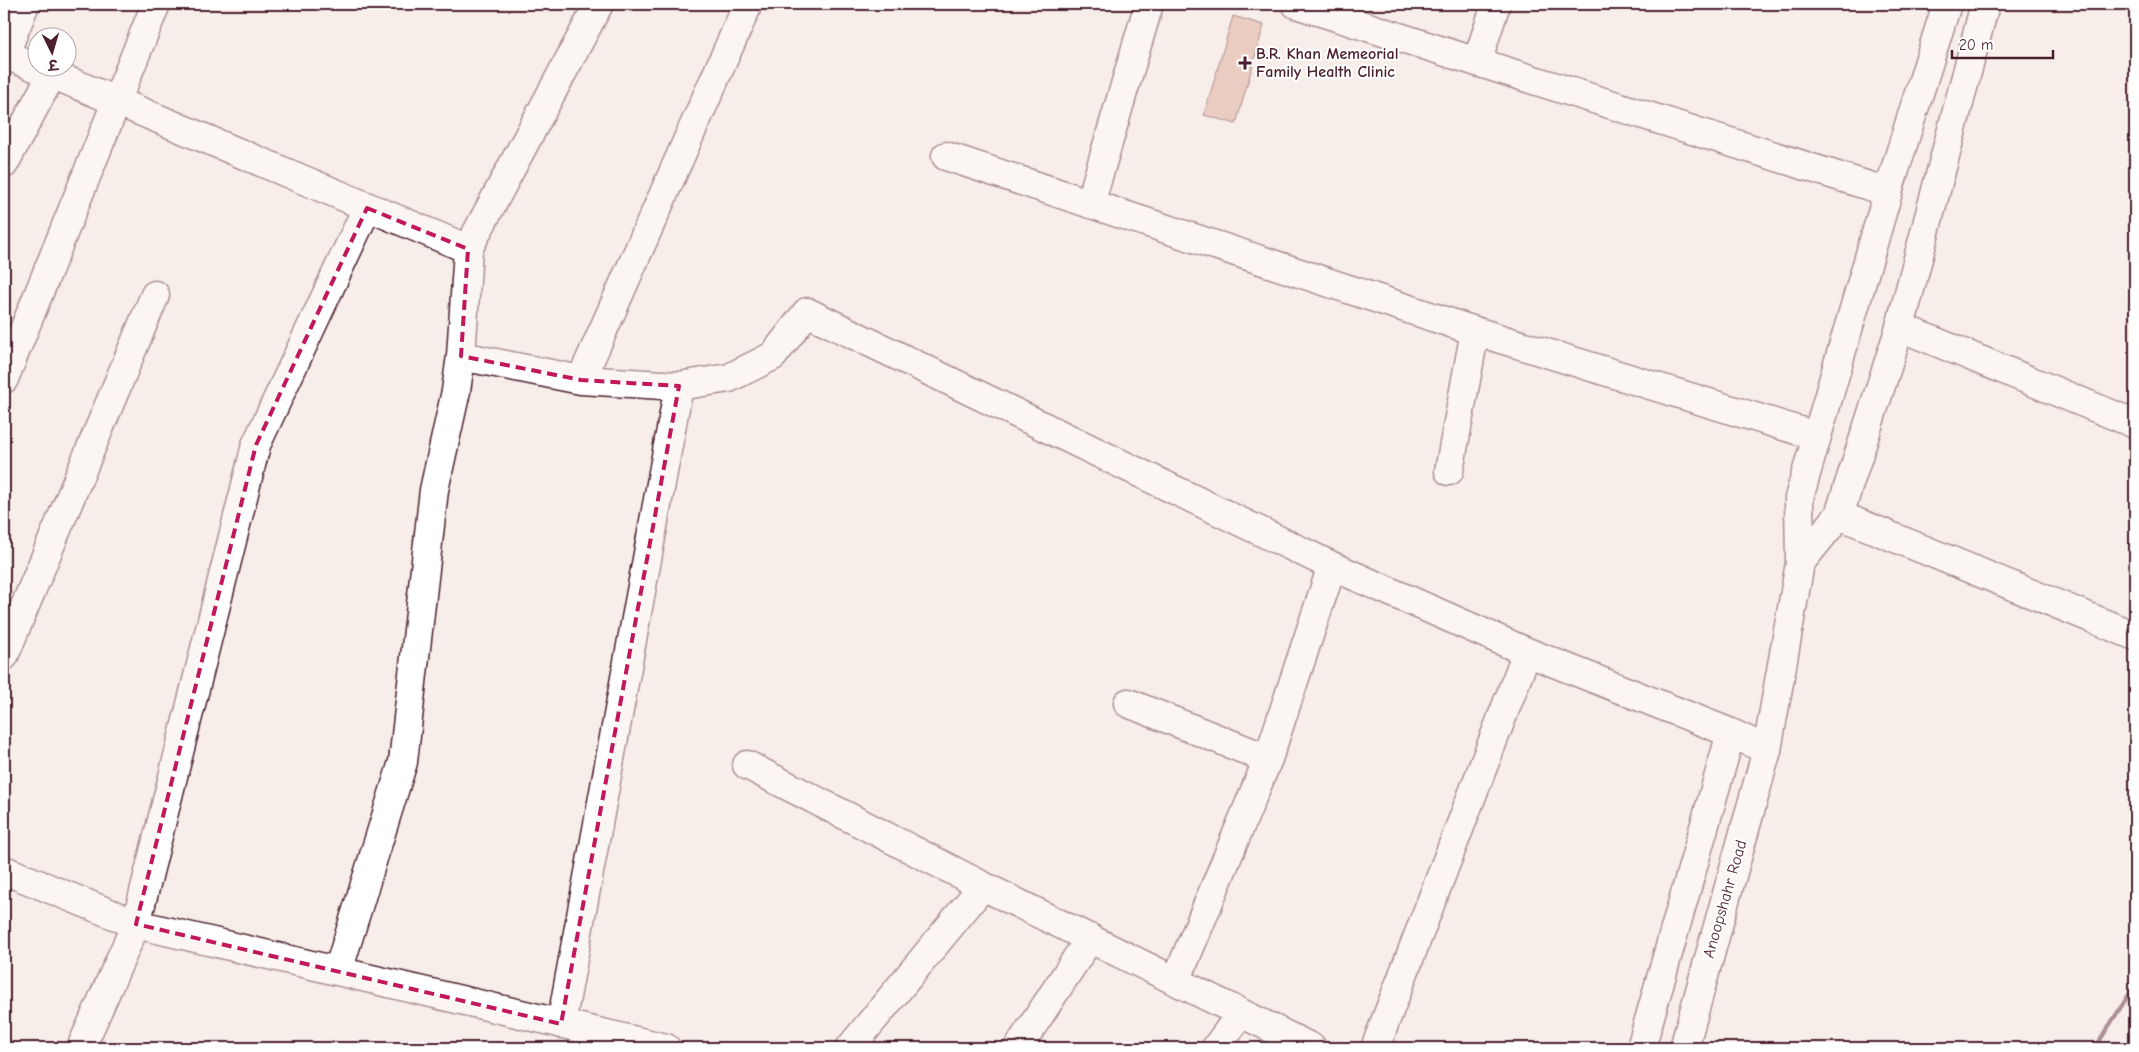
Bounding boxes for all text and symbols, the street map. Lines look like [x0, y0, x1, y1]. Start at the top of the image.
north arrow [28, 28, 78, 78]
scale bar [1952, 28, 2053, 60]
text: 20 m [1959, 36, 1993, 54]
place label: B.R. Khan Memeorial Family Health Clinic [1256, 45, 1398, 81]
text: उ [46, 55, 60, 73]
marker: B.R. Khan Memeorial Family Health Clinic [1238, 56, 1252, 70]
street label: Anoopshahr Road [1700, 838, 1750, 960]

